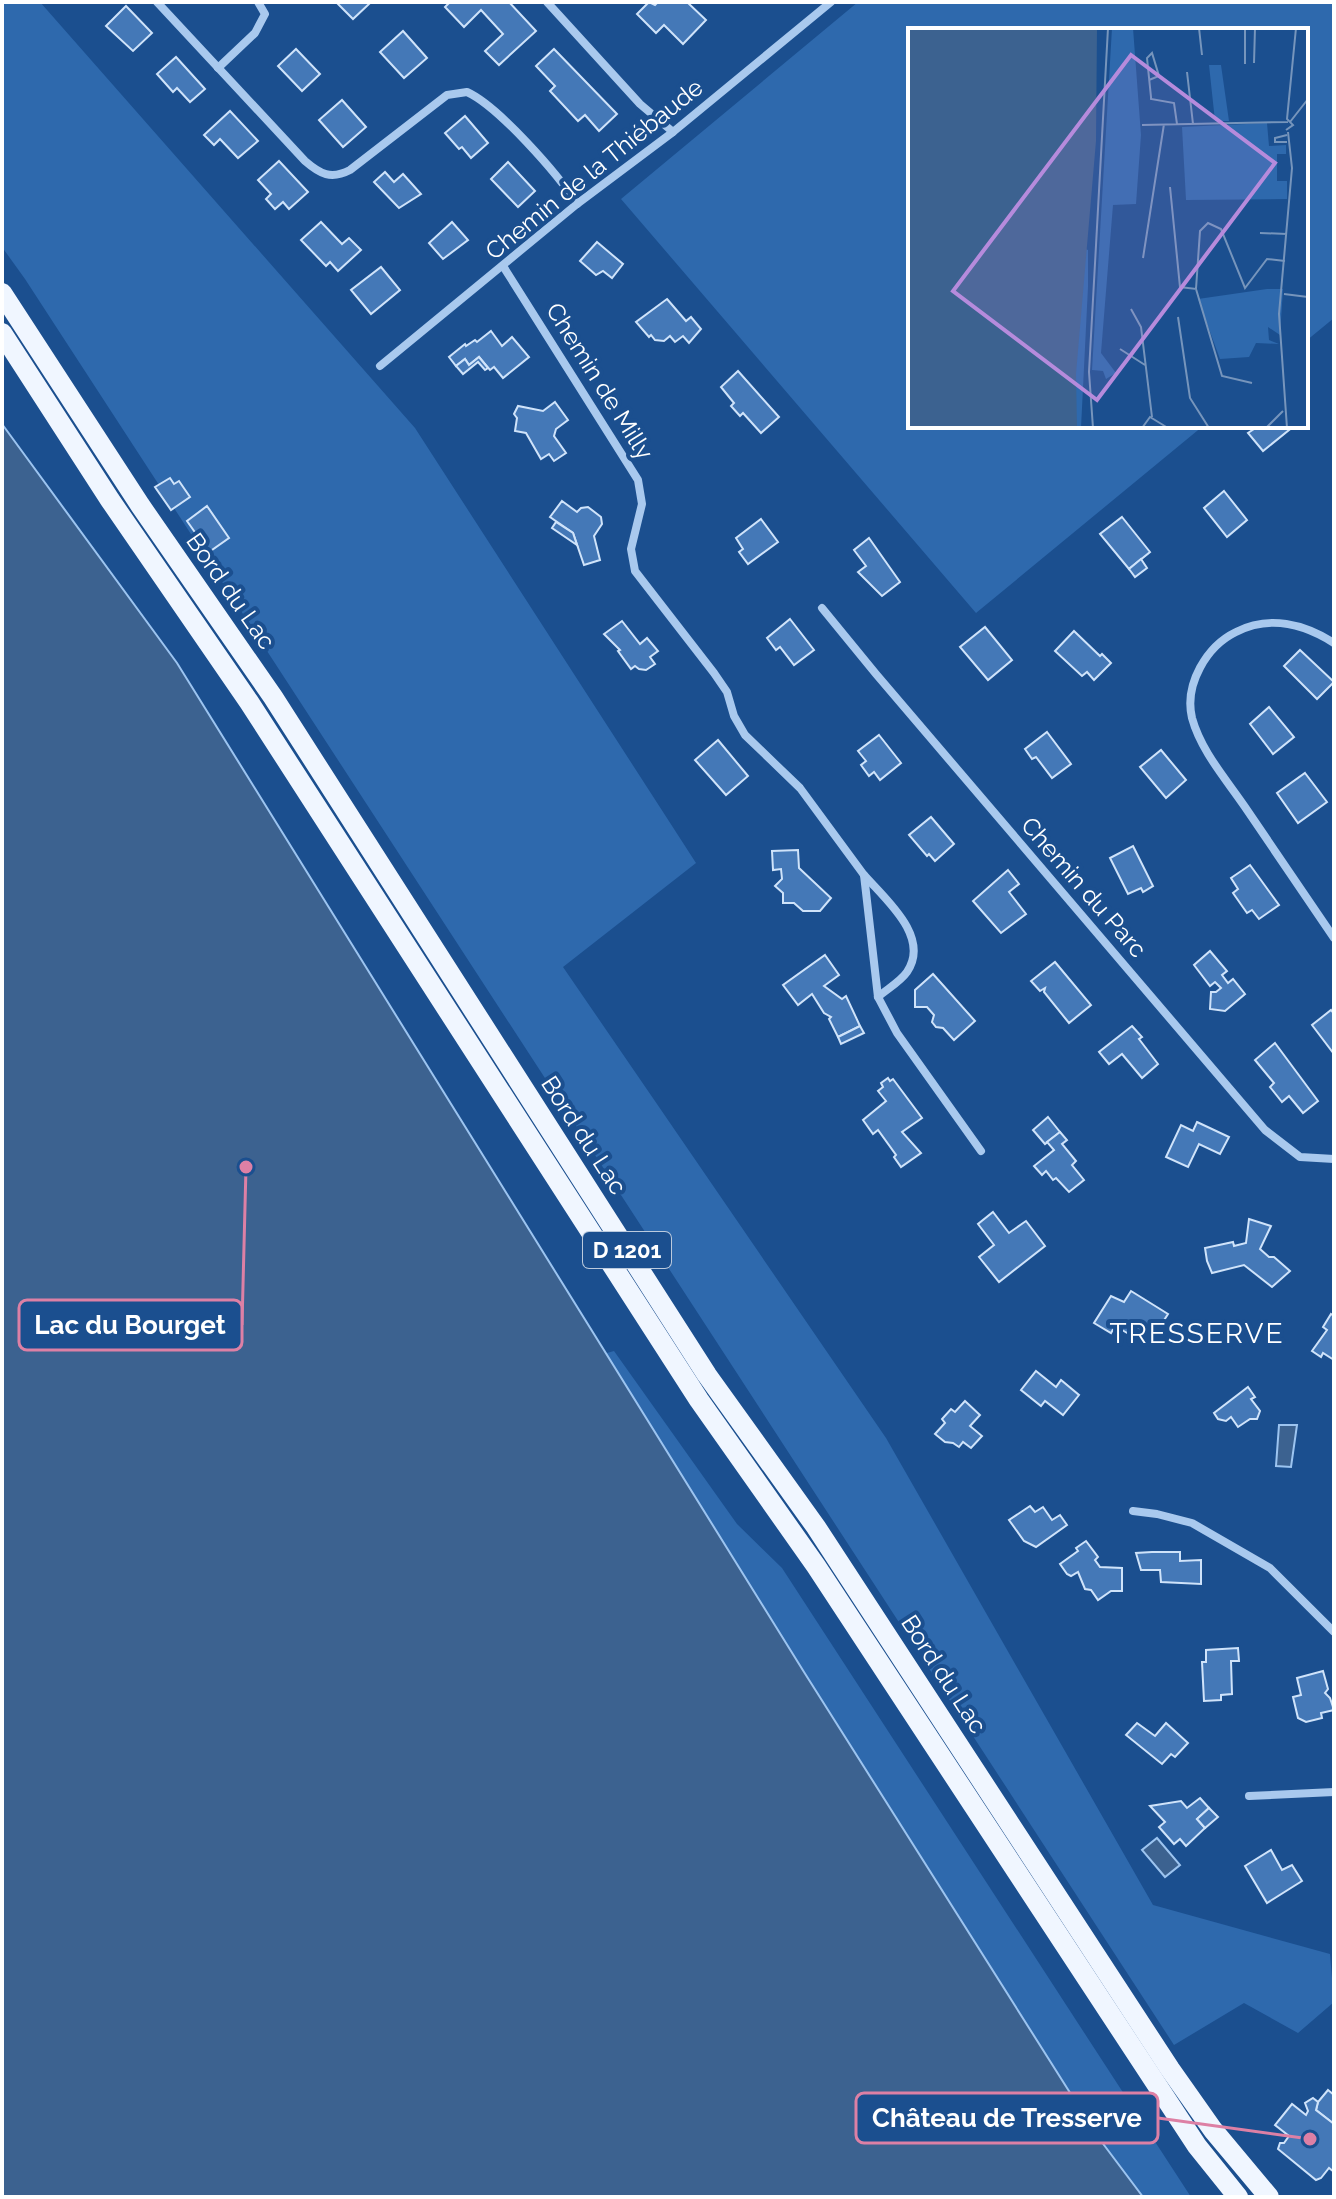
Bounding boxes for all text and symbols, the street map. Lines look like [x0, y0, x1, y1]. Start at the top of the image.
inset map [908, 28, 1308, 428]
street label: Chemin de la Thiébaude [479, 72, 709, 266]
street label: Chemin de Milly [540, 297, 660, 465]
street label: Bord du Lac [180, 527, 282, 655]
street label: Chemin du Parc [1015, 811, 1153, 963]
street label: Bord du Lac [535, 1071, 633, 1199]
road number: D 1201 [583, 1232, 671, 1268]
callout: Lac du Bourget [19, 1300, 242, 1350]
text: Lac du Bourget [34, 1310, 226, 1340]
district label: TRESSERVE [1109, 1317, 1285, 1350]
street label: Bord du Lac [895, 1610, 993, 1738]
callout: Château de Tresserve [856, 2093, 1158, 2143]
text: Château de Tresserve [872, 2103, 1142, 2133]

